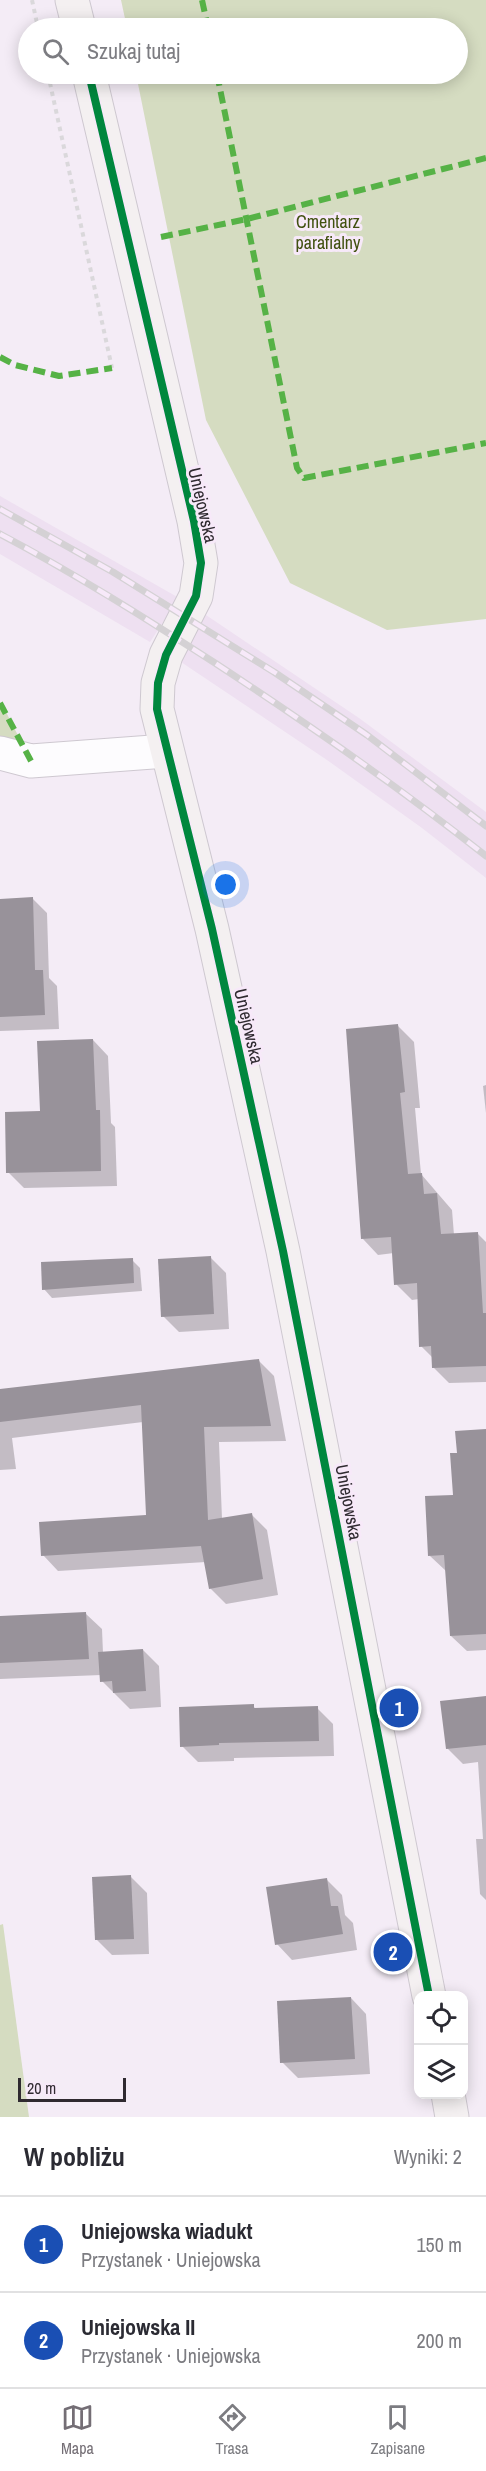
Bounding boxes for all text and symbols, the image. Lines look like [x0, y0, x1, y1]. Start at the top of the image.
search box [18, 18, 468, 84]
icon: search [39, 35, 72, 68]
text: Szukaj tutaj [87, 36, 180, 66]
park label: Cmentarz parafialny [296, 209, 361, 255]
street label: Uniejowska [182, 465, 224, 545]
your location [211, 870, 240, 899]
street label: Uniejowska [228, 986, 270, 1066]
street label: Uniejowska [329, 1462, 369, 1542]
pin: 1 [380, 1686, 418, 1730]
pin: 2 [374, 1930, 412, 1974]
map controls [414, 1991, 468, 2099]
button: locate [414, 1991, 468, 2045]
button: layers [414, 2045, 468, 2099]
scale bar [18, 2075, 126, 2102]
text: 20 m [27, 2077, 56, 2099]
text: W pobliżu [24, 2139, 125, 2174]
text: Wyniki: 2 [394, 2143, 462, 2170]
text: Uniejowska wiadukt [81, 2216, 252, 2246]
text: 1 [39, 2231, 48, 2258]
text: 150 m [416, 2231, 462, 2258]
text: Przystanek · Uniejowska [81, 2246, 261, 2273]
text: Uniejowska II [81, 2312, 195, 2342]
text: 2 [39, 2327, 48, 2354]
text: 200 m [416, 2327, 462, 2354]
text: Przystanek · Uniejowska [81, 2342, 261, 2369]
tab: Mapa [61, 2401, 94, 2459]
tab: Trasa [216, 2401, 249, 2459]
tab: Zapisane [370, 2401, 425, 2459]

